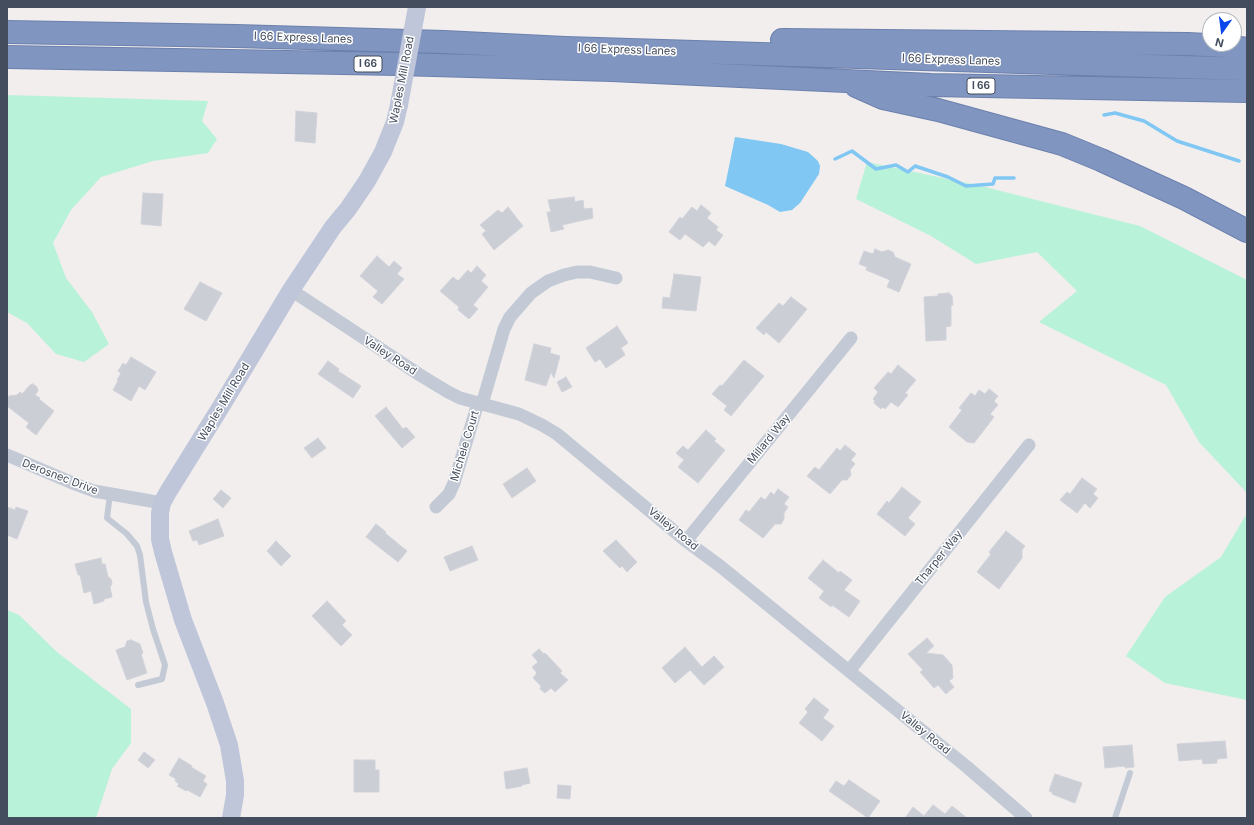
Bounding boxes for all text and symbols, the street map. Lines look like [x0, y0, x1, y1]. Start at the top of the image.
north arrow [1202, 12, 1242, 52]
street label: I 66 Express Lanes [254, 30, 352, 46]
street label: Waples Mill Road [387, 35, 417, 125]
text: N [1214, 35, 1225, 50]
street label: I 66 Express Lanes [578, 42, 676, 58]
street label: I 66 Express Lanes [902, 52, 1000, 68]
road number: I 66 [354, 56, 382, 72]
road number: I 66 [967, 78, 995, 94]
street label: Valley Road [361, 334, 419, 378]
street label: Waples Mill Road [195, 361, 253, 443]
street label: Michele Court [448, 409, 482, 483]
street label: Millard Way [745, 411, 793, 467]
street label: Derosnec Drive [20, 456, 100, 498]
street label: Valley Road [645, 505, 701, 553]
street label: Tharper Way [913, 528, 965, 588]
street label: Valley Road [897, 709, 953, 757]

